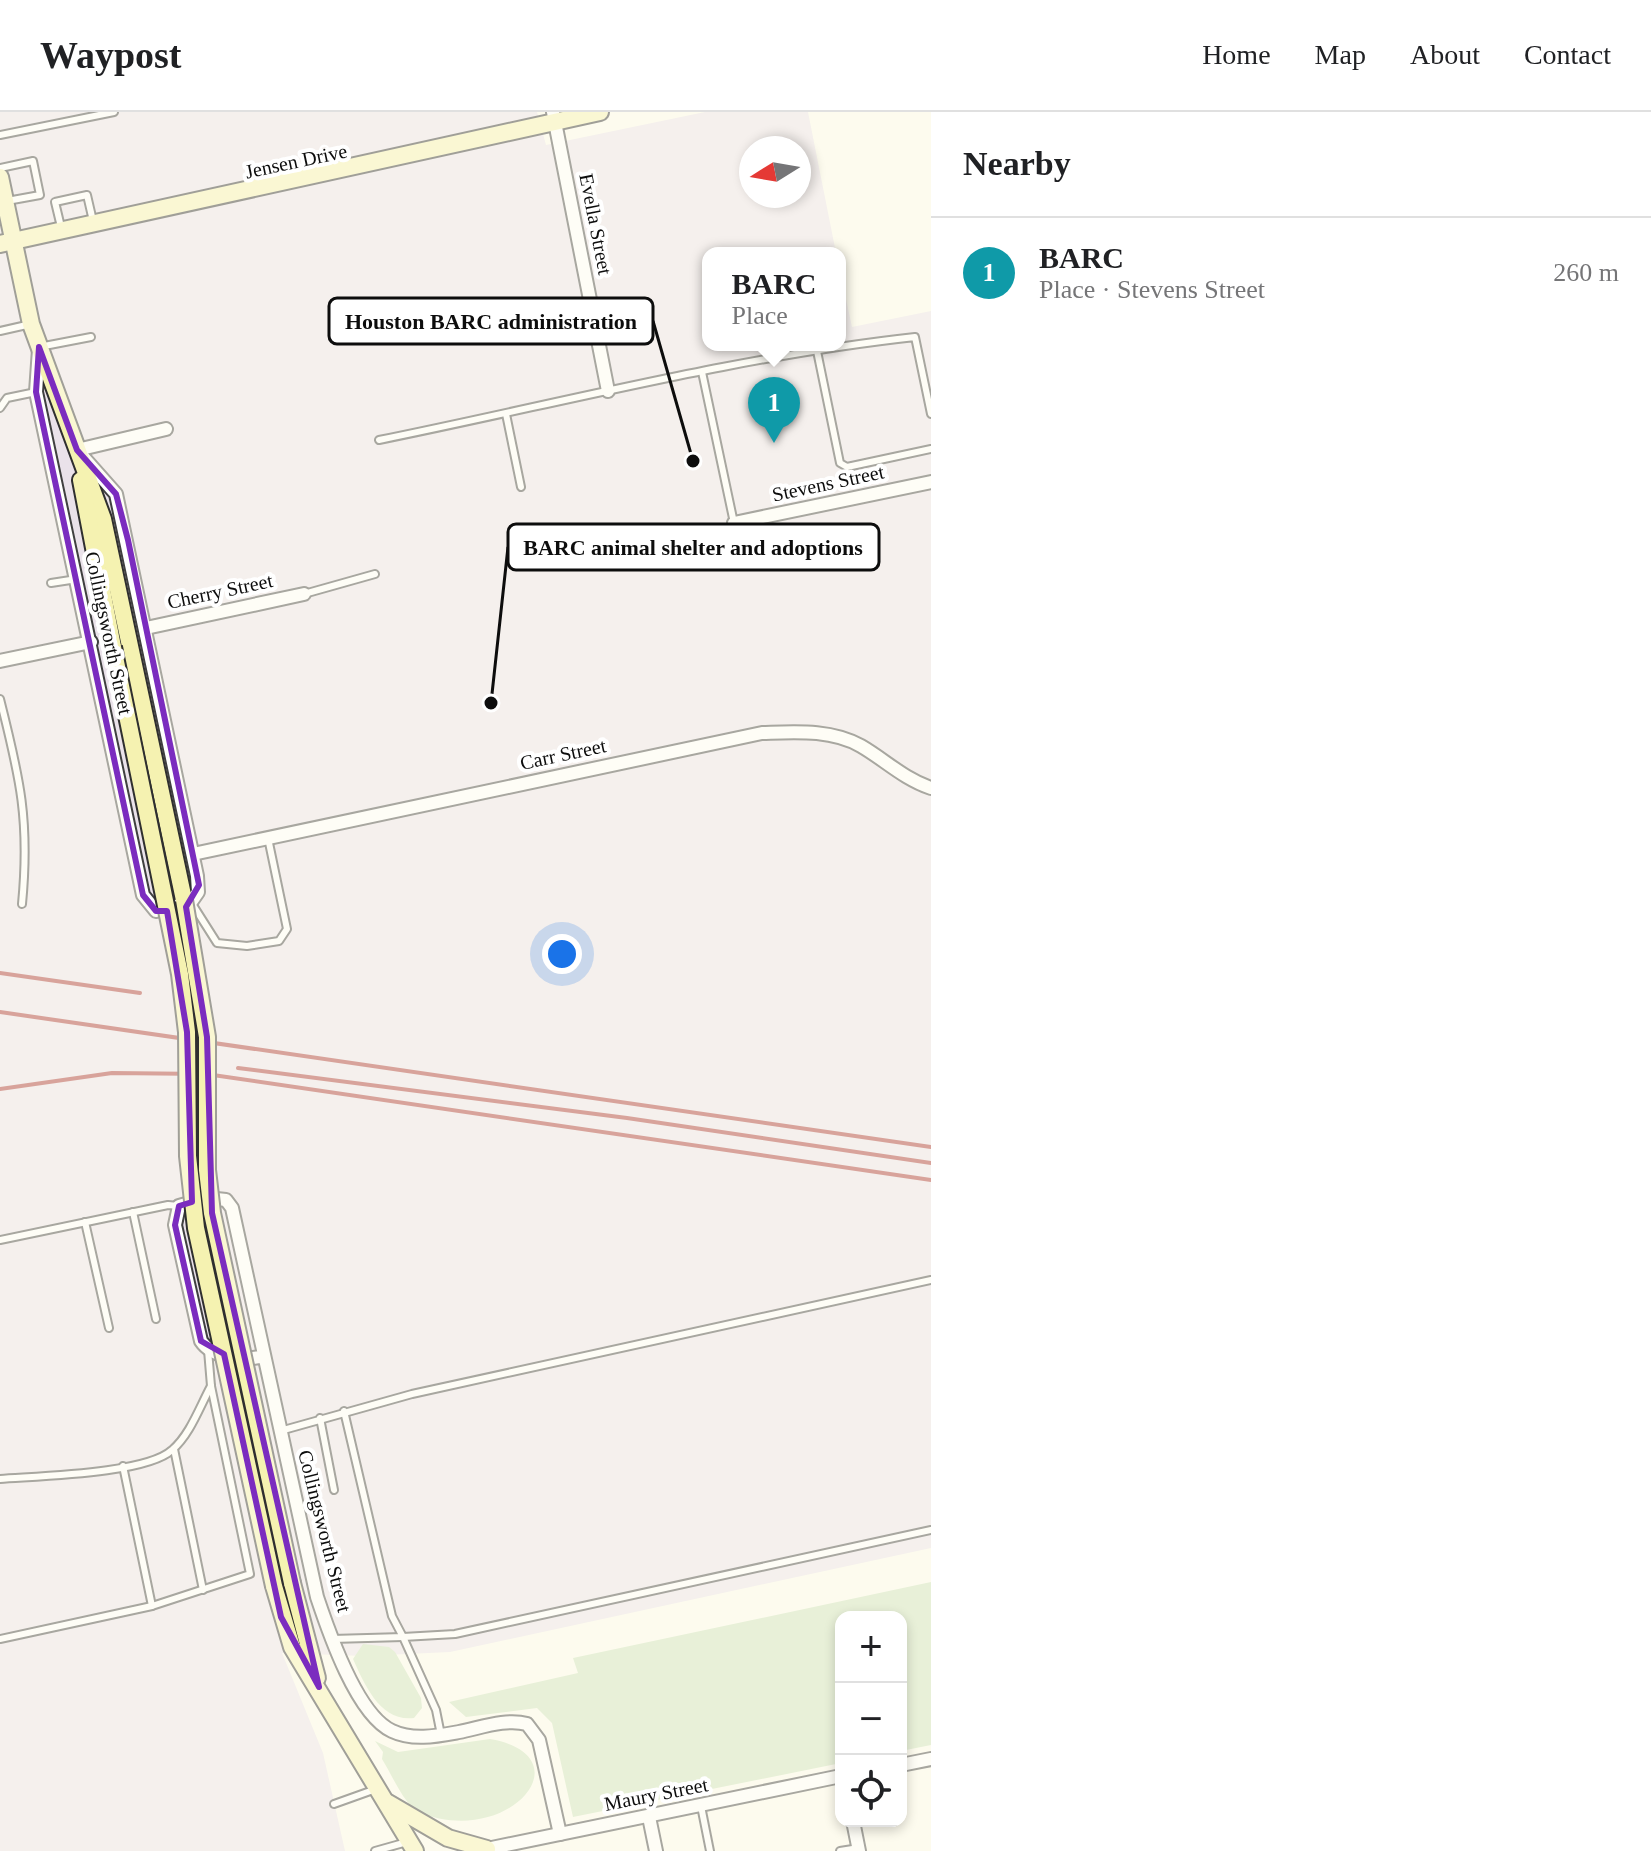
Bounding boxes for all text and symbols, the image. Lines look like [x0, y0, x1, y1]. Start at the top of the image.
text: Waypost [40, 34, 181, 76]
text: Home [1202, 39, 1271, 70]
text: Map [1315, 39, 1366, 70]
text: About [1410, 39, 1480, 70]
text: Contact [1524, 39, 1611, 70]
north arrow [739, 136, 811, 208]
street label: Jensen Drive [243, 139, 349, 183]
text: Nearby [963, 145, 1071, 182]
street label: Evella Street [575, 171, 617, 277]
text: BARC [1039, 241, 1124, 274]
popup [702, 247, 846, 351]
text: 1 [983, 258, 996, 287]
text: 260 m [1553, 258, 1619, 287]
text: BARC [731, 267, 817, 300]
text: Place · Stevens Street [1039, 275, 1265, 304]
callout: Houston BARC administration [329, 298, 653, 344]
text: Place [731, 301, 788, 330]
text: Houston BARC administration [345, 309, 637, 334]
pin: 1 [748, 377, 800, 443]
street label: Stevens Street [770, 460, 886, 506]
callout: BARC animal shelter and adoptions [508, 524, 879, 570]
text: BARC animal shelter and adoptions [523, 535, 863, 560]
street label: Collingsworth Street [80, 549, 137, 717]
street label: Cherry Street [165, 569, 275, 614]
street label: Carr Street [518, 734, 608, 774]
your location [542, 934, 582, 974]
street label: Collingsworth Street [293, 1448, 356, 1615]
map controls [835, 1611, 907, 1827]
button: + [835, 1611, 907, 1683]
button: − [835, 1683, 907, 1755]
button: locate [835, 1755, 907, 1827]
street label: Maury Street [602, 1773, 710, 1816]

